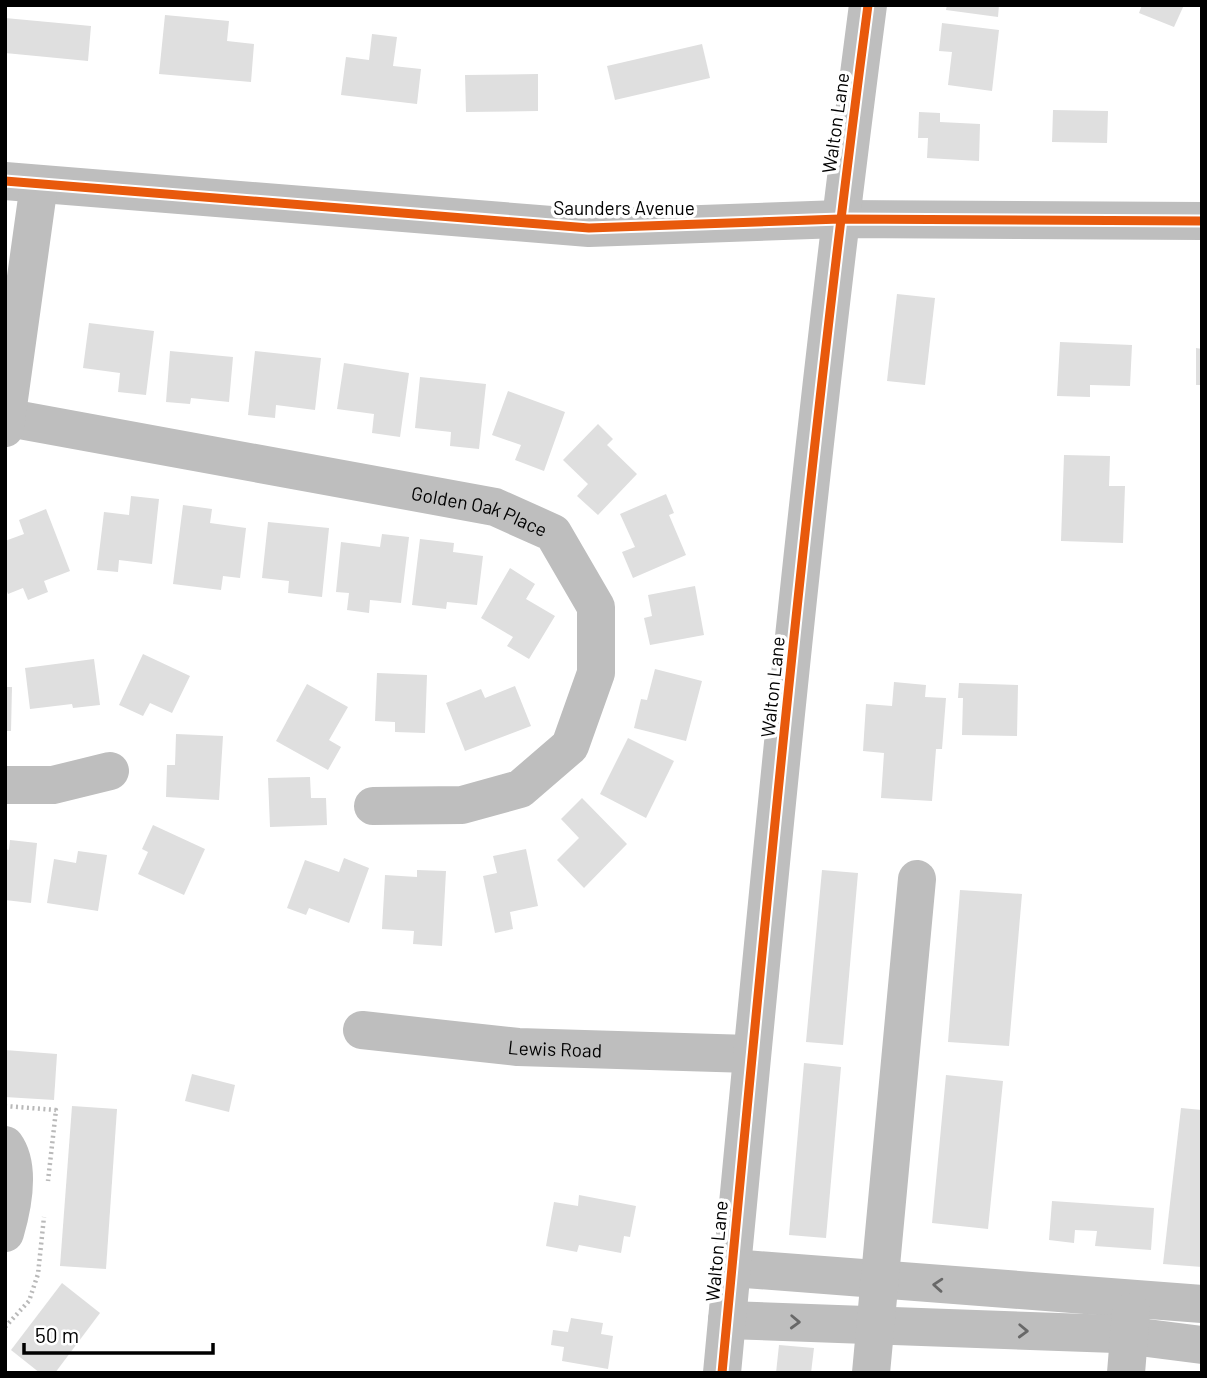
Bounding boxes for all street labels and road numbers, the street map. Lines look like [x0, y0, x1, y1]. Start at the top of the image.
street label: Walton Lane [817, 71, 853, 175]
street label: Saunders Avenue [553, 196, 695, 219]
street label: Golden Oak Place [410, 480, 551, 541]
street label: Walton Lane [755, 635, 789, 739]
street label: Lewis Road [507, 1034, 603, 1061]
street label: Walton Lane [700, 1199, 732, 1303]

